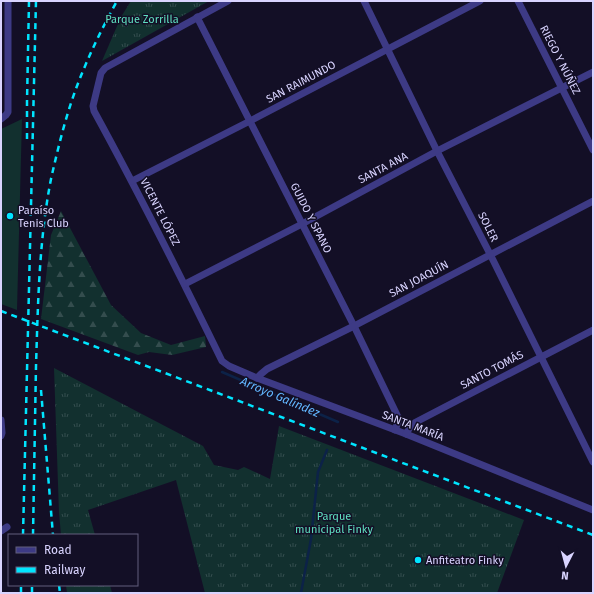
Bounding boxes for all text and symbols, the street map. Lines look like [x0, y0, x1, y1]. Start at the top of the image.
park label: Parque Zorrilla [105, 13, 179, 26]
street label: RIEGO Y NÚÑEZ [537, 23, 584, 97]
street label: SAN RAIMUNDO [264, 58, 338, 106]
street label: SANTA ANA [356, 149, 411, 186]
street label: VICENTE LÓPEZ [137, 176, 184, 248]
street label: GUIDO Y SPANO [288, 181, 334, 255]
place label: Paraíso Tenis Club [18, 204, 69, 230]
street label: SOLER [475, 210, 501, 244]
marker: Paraíso Tenis Club [5, 211, 15, 221]
street label: SAN JOAQUÍN [387, 257, 451, 300]
street label: SANTO TOMÁS [458, 347, 526, 392]
water label: Arroyo Galíndez [237, 374, 323, 420]
street label: SANTA MARÍA [380, 407, 447, 444]
park label: Parque municipal Finky [295, 510, 373, 536]
legend [8, 534, 138, 586]
text: Road [44, 543, 72, 557]
north arrow [546, 546, 586, 586]
place label: Anfiteatro Finky [426, 554, 504, 567]
marker: Anfiteatro Finky [413, 555, 423, 565]
text: Railway [44, 563, 85, 577]
text: N [561, 569, 569, 582]

